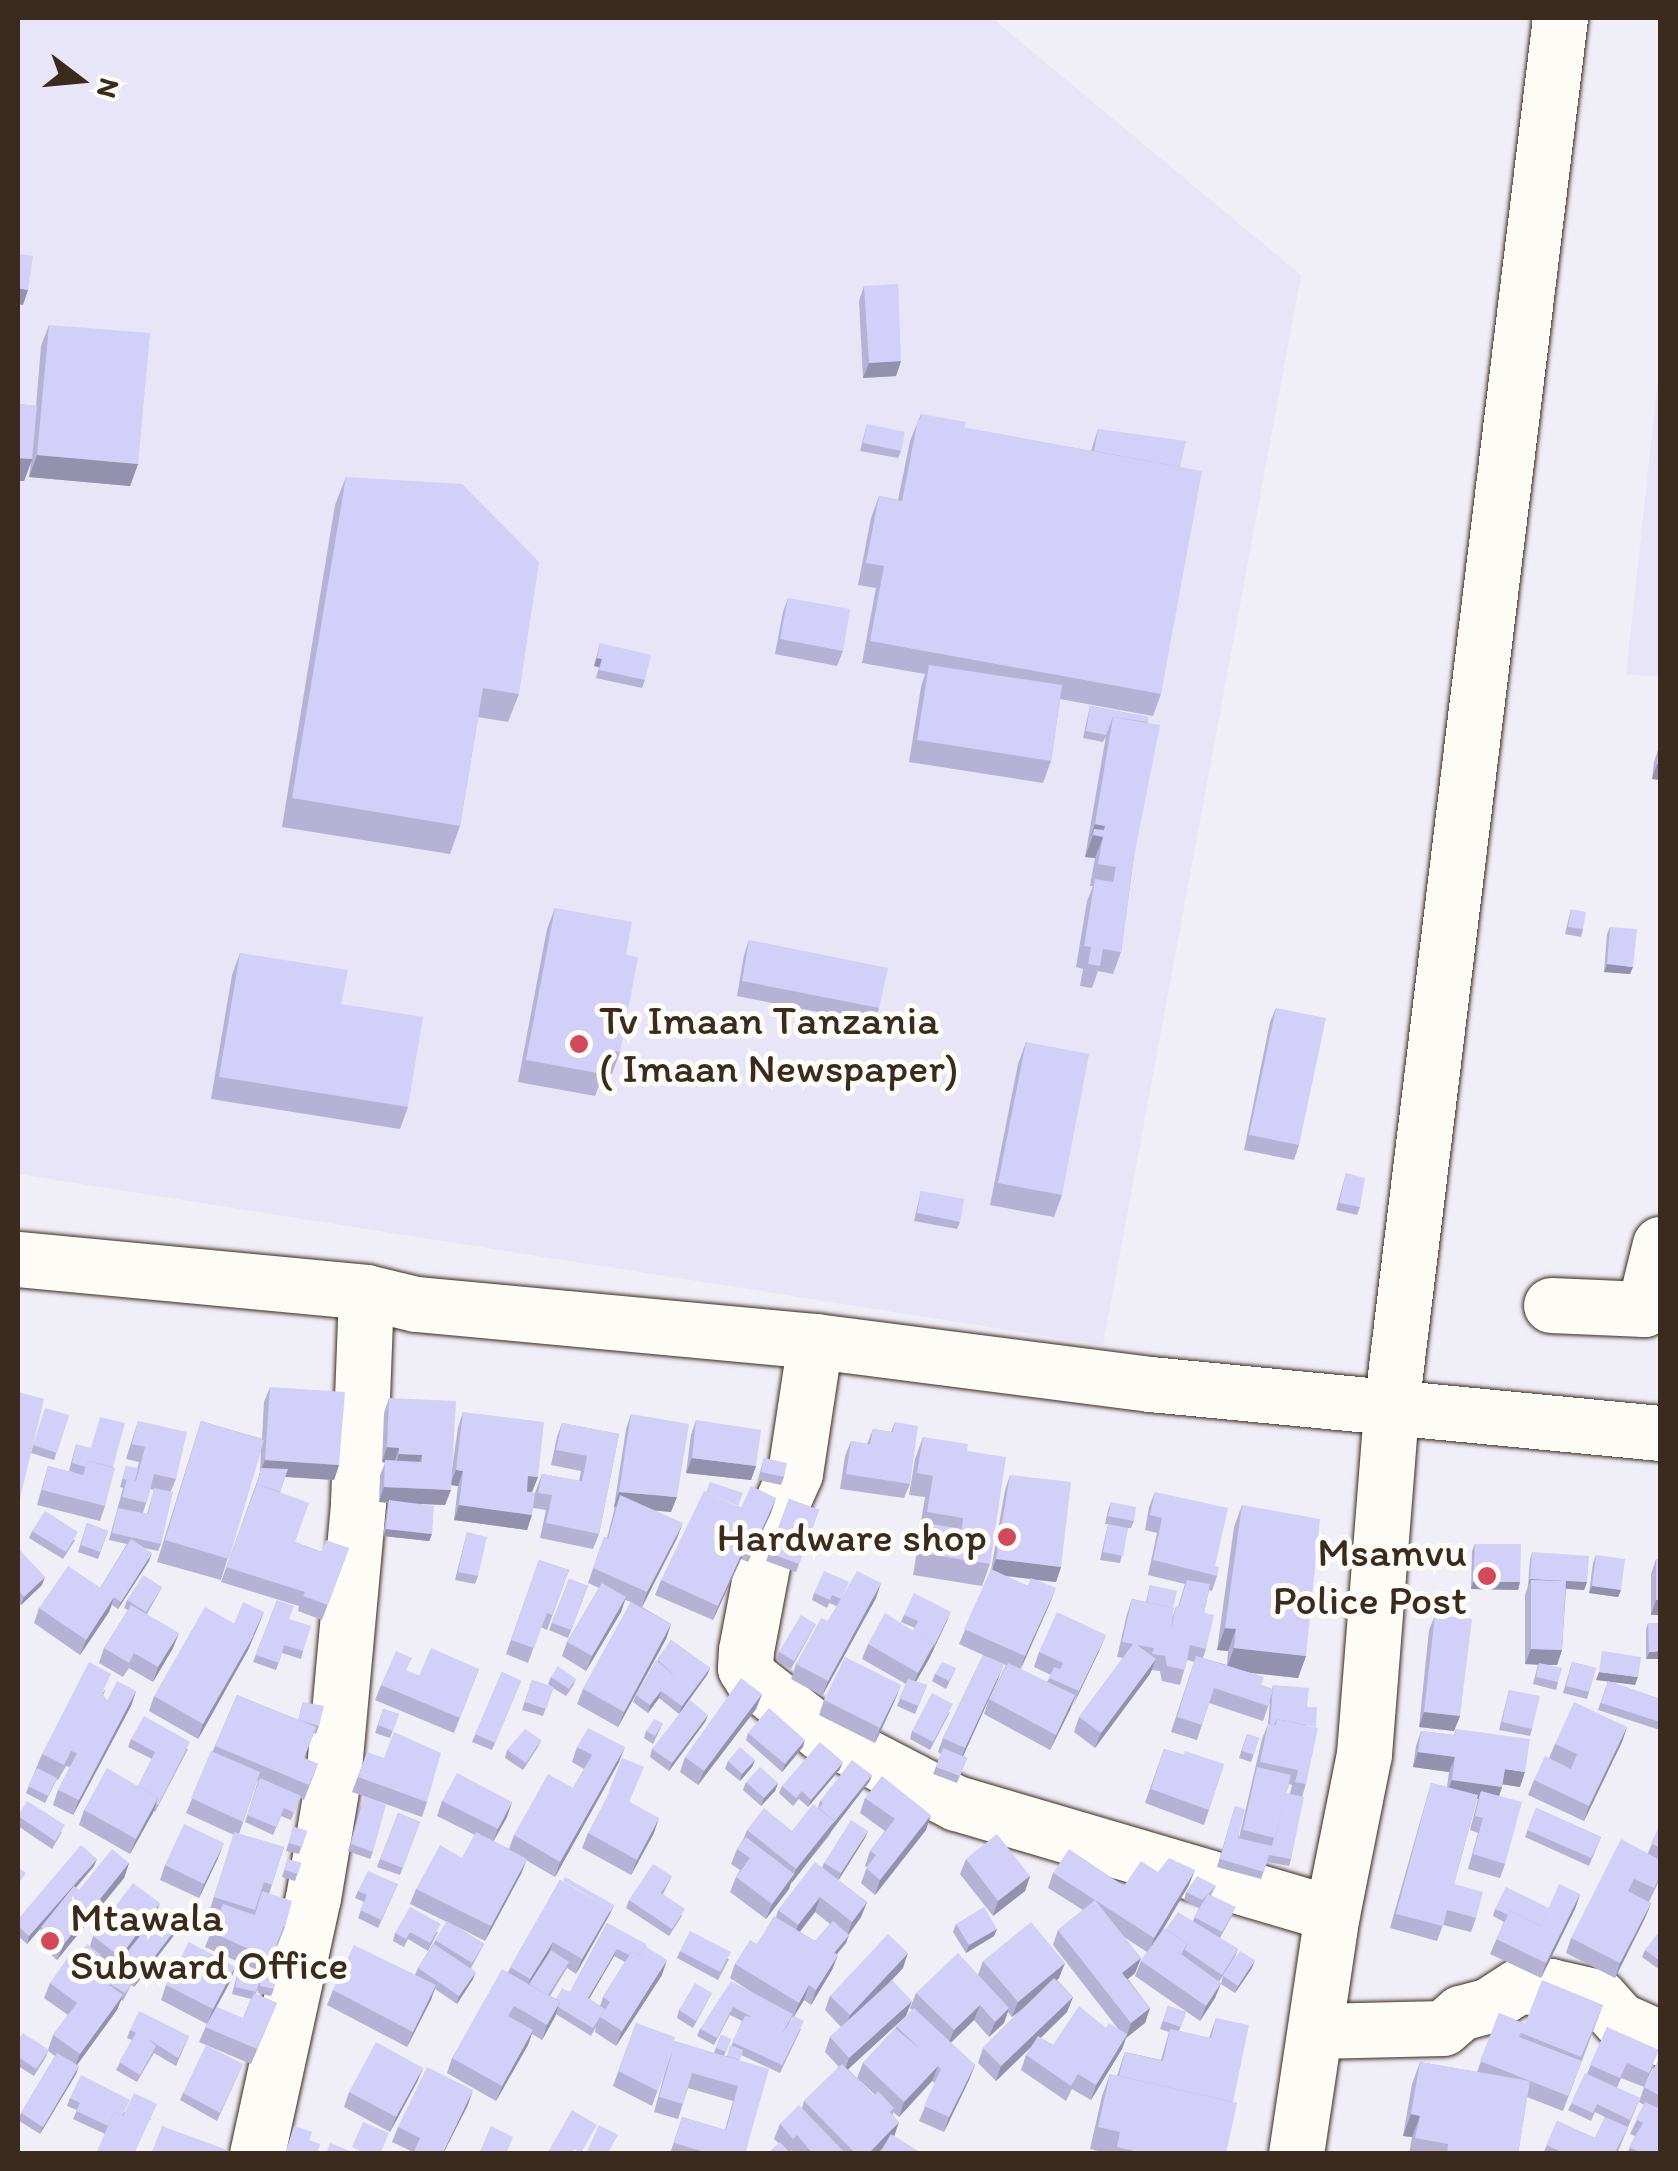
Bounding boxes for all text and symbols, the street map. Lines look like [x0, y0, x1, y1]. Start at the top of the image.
north arrow [30, 30, 130, 130]
text: N [90, 74, 128, 102]
place label: Tv Imaan Tanzania ( Imaan Newspaper) [599, 995, 958, 1094]
marker: Tv Imaan Tanzania ( Imaan Newspaper) [568, 1033, 590, 1055]
place label: Hardware shop [717, 1512, 987, 1562]
marker: Hardware shop [996, 1526, 1018, 1548]
place label: Msamvu Police Post [1273, 1527, 1467, 1625]
marker: Msamvu Police Post [1476, 1565, 1498, 1587]
place label: Mtawala Subward Office [70, 1892, 349, 1990]
marker: Mtawala Subward Office [39, 1930, 61, 1952]

